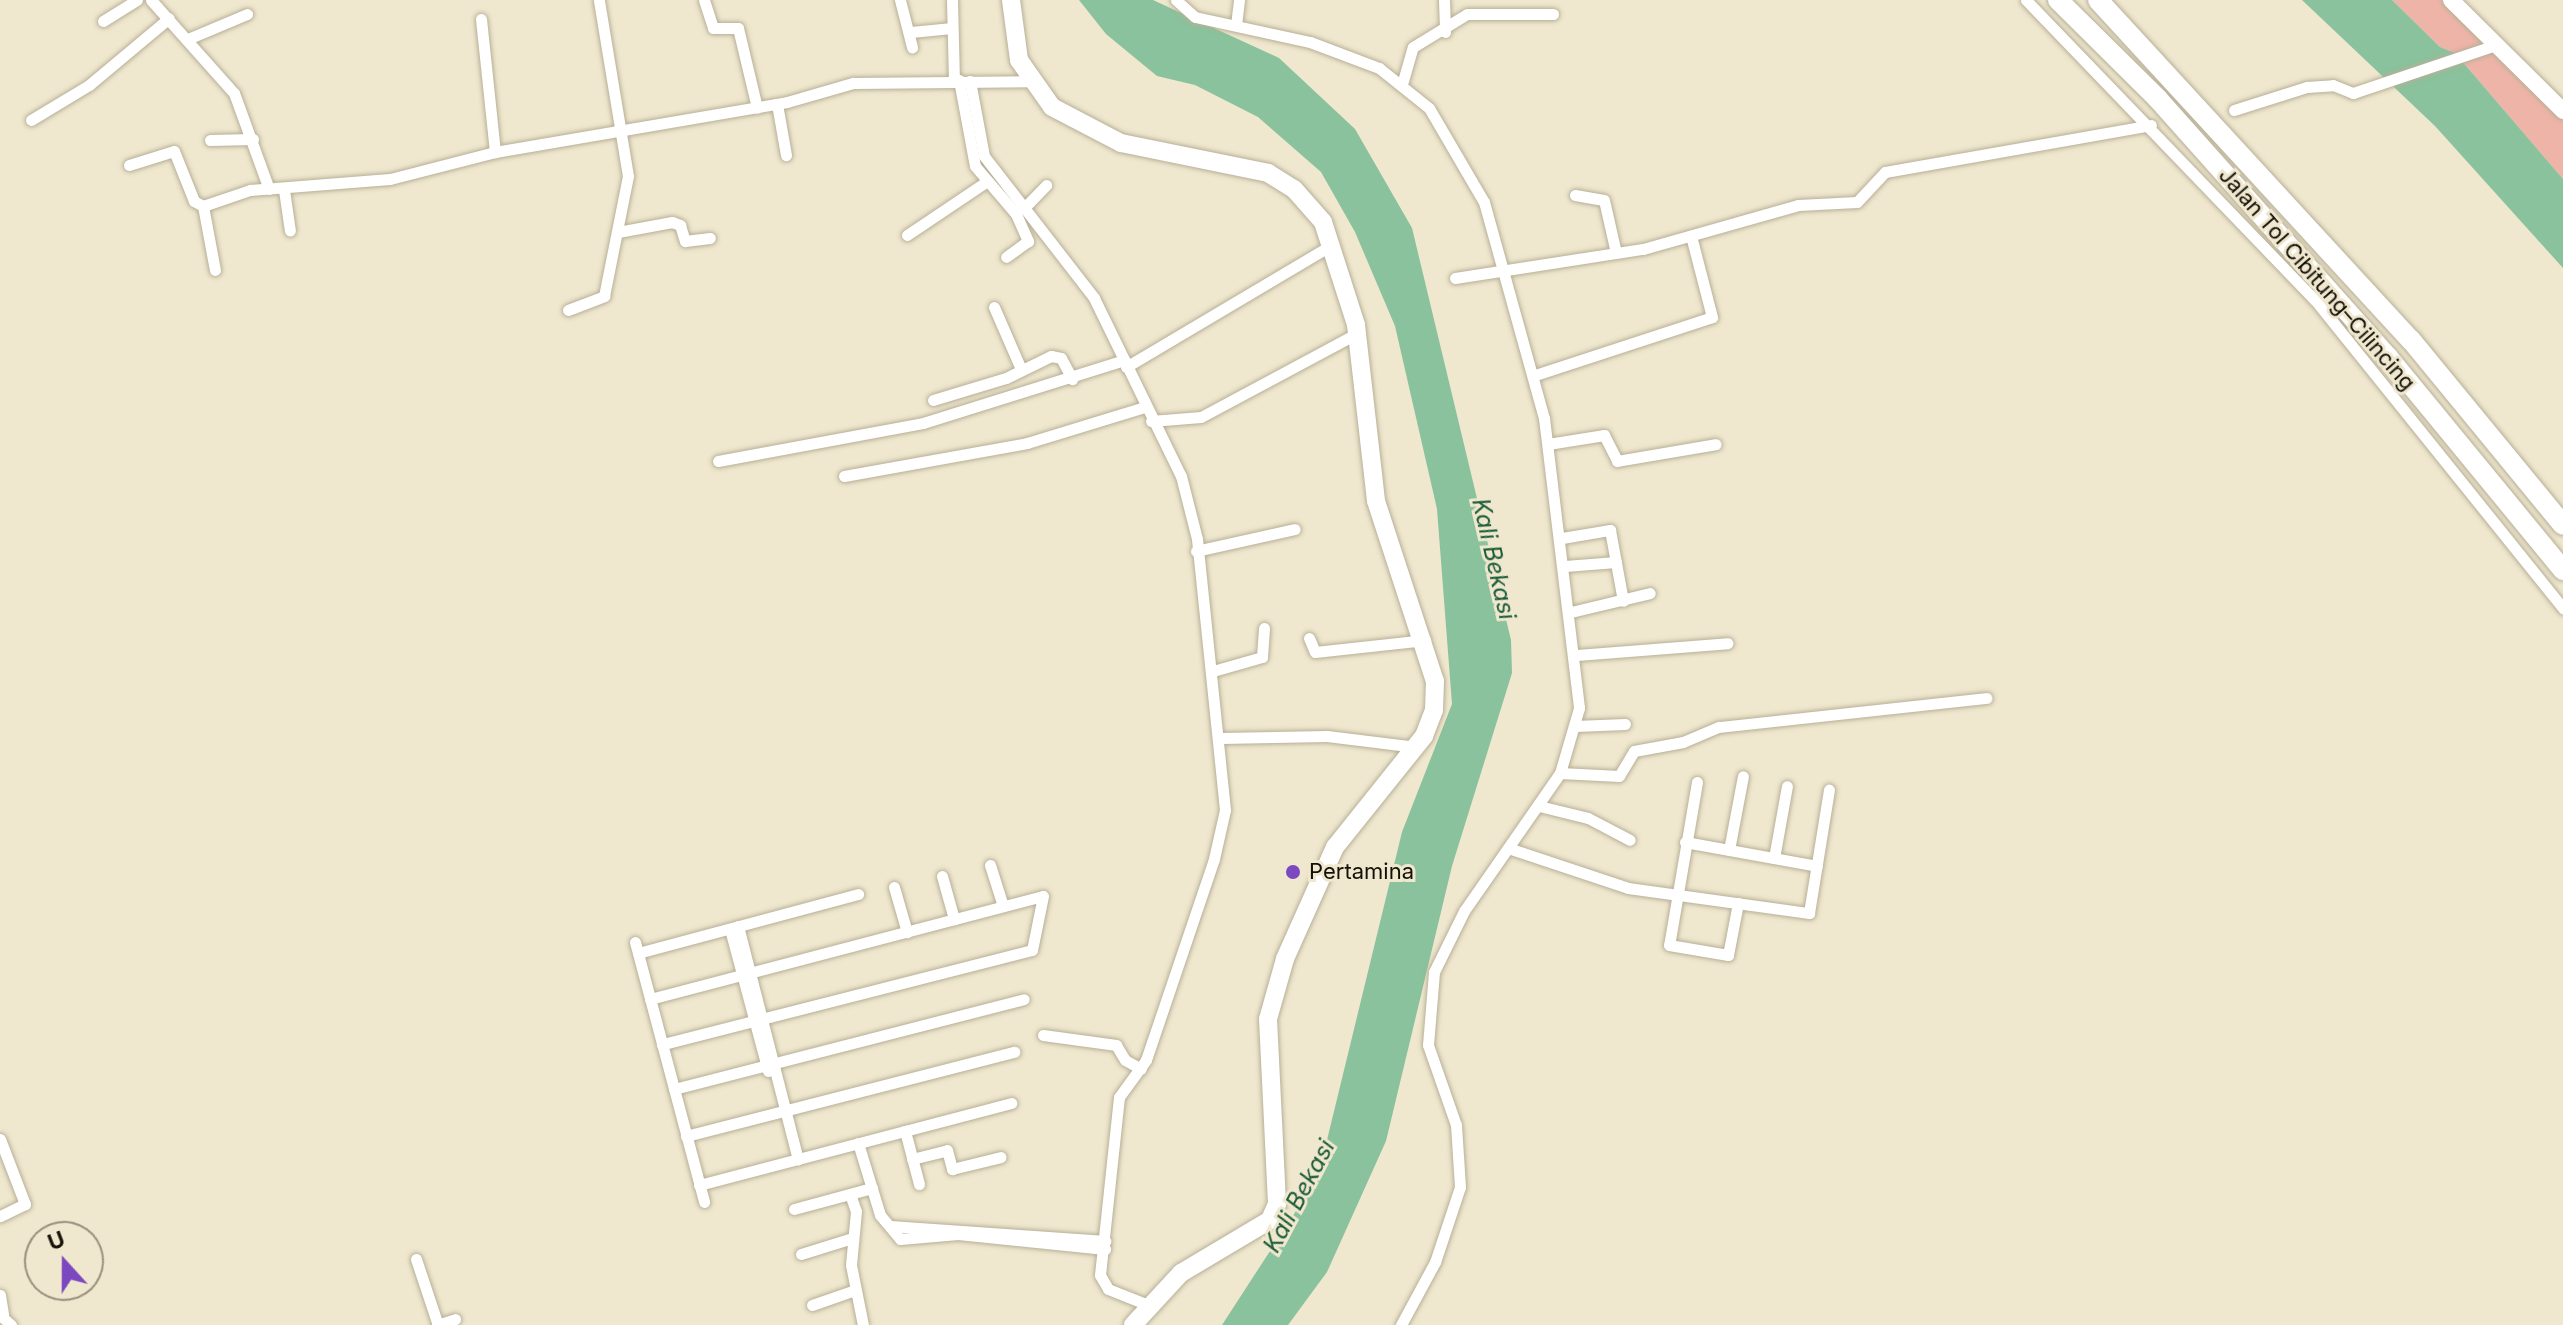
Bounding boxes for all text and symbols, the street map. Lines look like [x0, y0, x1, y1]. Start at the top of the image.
street label: Jalan Tol Cibitung–Cilincing [2213, 162, 2421, 396]
water label: Kali Bekasi [1466, 496, 1522, 622]
place label: Pertamina [1309, 859, 1414, 885]
marker: Pertamina [1284, 863, 1302, 881]
water label: Kali Bekasi [1257, 1135, 1341, 1257]
north arrow [24, 1221, 104, 1301]
text: U [44, 1225, 68, 1255]

